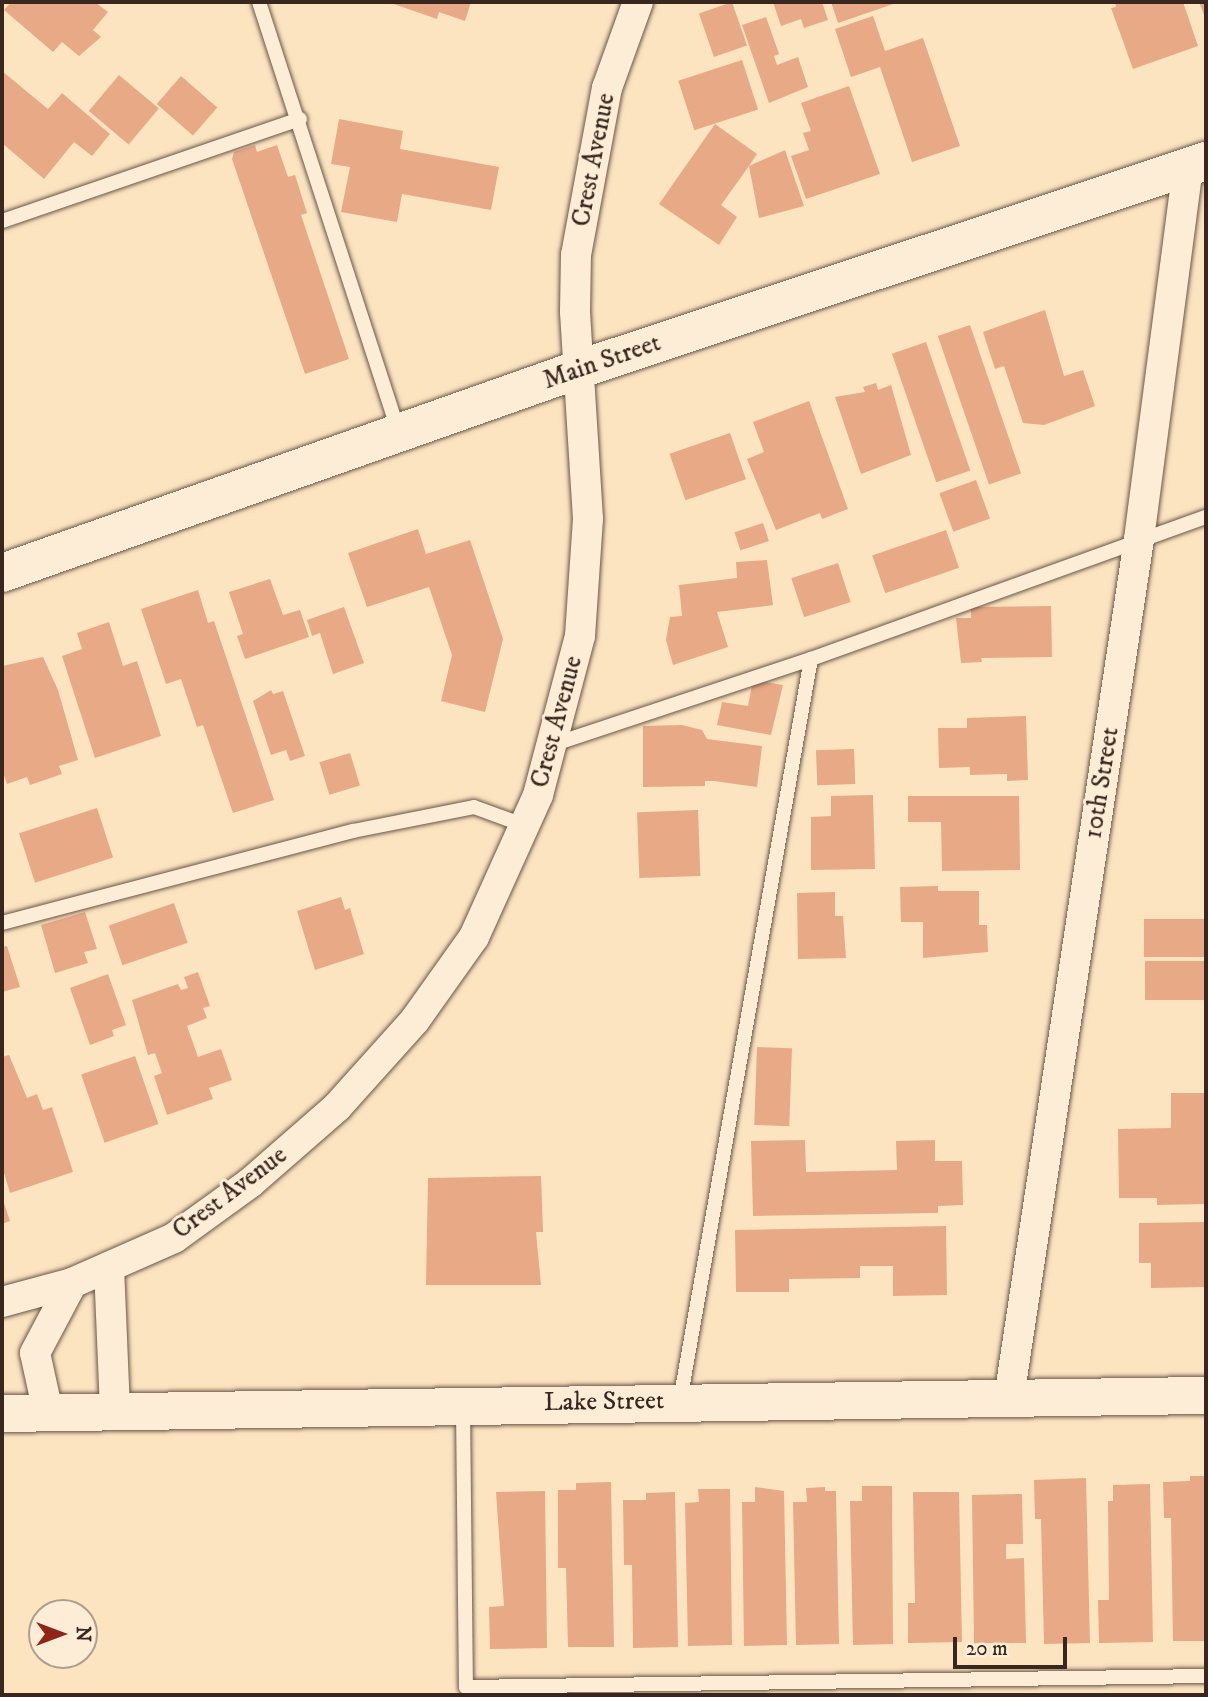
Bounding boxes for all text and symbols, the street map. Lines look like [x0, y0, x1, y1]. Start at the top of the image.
street label: Crest Avenue [566, 91, 622, 229]
street label: Main Street [539, 327, 665, 397]
street label: Crest Avenue [524, 653, 590, 791]
street label: 10th Street [1078, 725, 1126, 841]
street label: Crest Avenue [167, 1140, 293, 1246]
street label: Lake Street [544, 1385, 664, 1419]
north arrow [28, 1599, 98, 1669]
scale bar [956, 1624, 1070, 1668]
text: N [71, 1626, 94, 1642]
text: 20 m [966, 1636, 1008, 1662]

